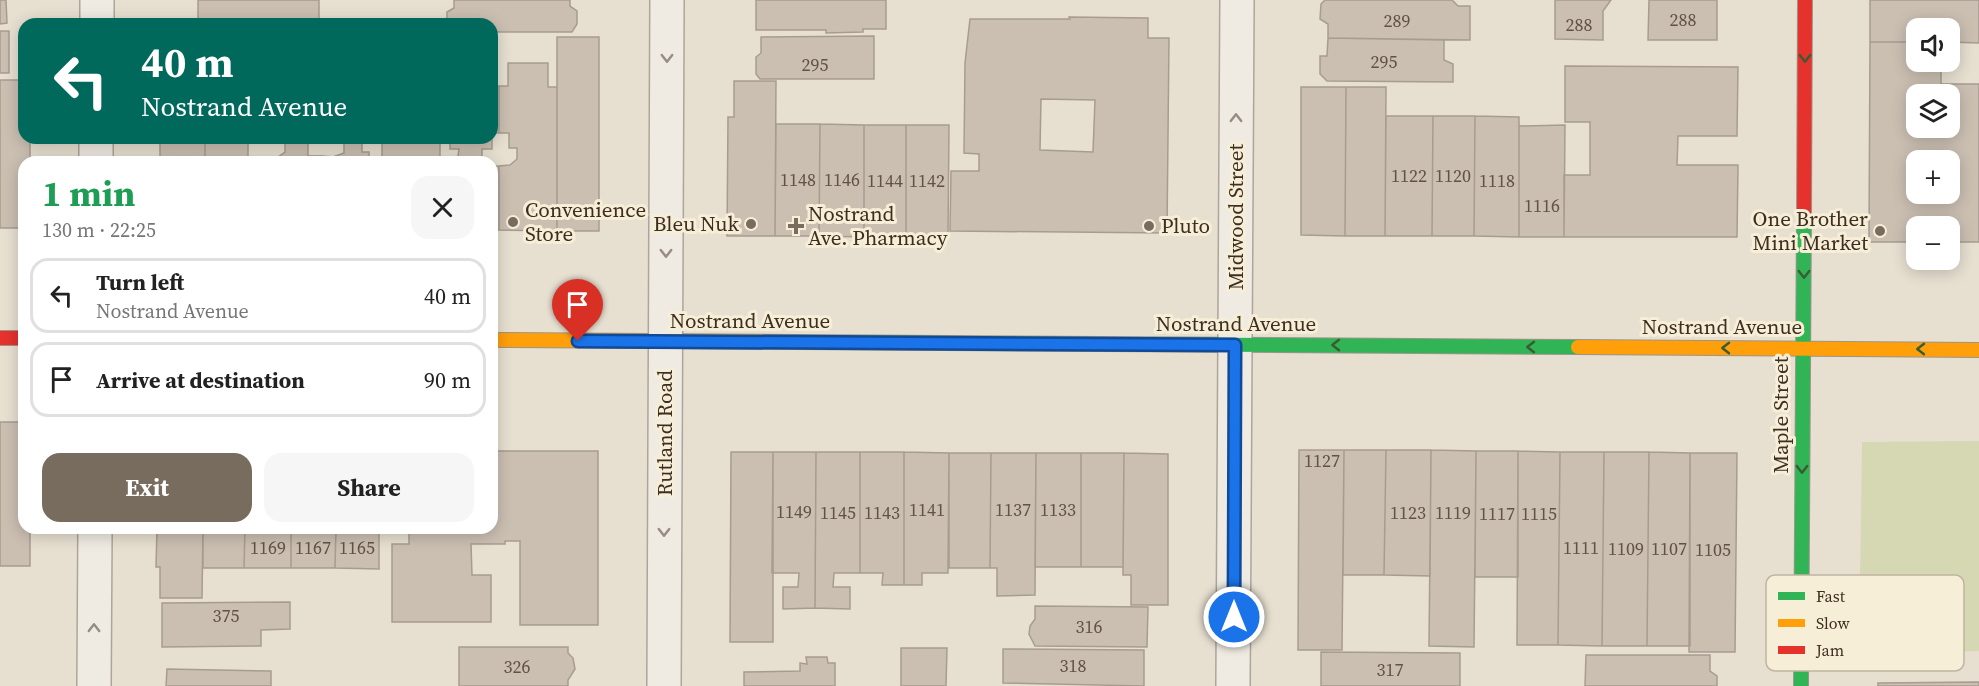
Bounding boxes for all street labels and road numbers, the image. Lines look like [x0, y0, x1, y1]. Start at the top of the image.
street label: Midwood Street [1221, 143, 1250, 290]
street label: Nostrand Avenue [670, 306, 830, 335]
street label: Nostrand Avenue [1156, 309, 1316, 338]
street label: Nostrand Avenue [1642, 312, 1802, 341]
street label: Maple Street [1766, 356, 1795, 473]
street label: Rutland Road [650, 370, 679, 496]

